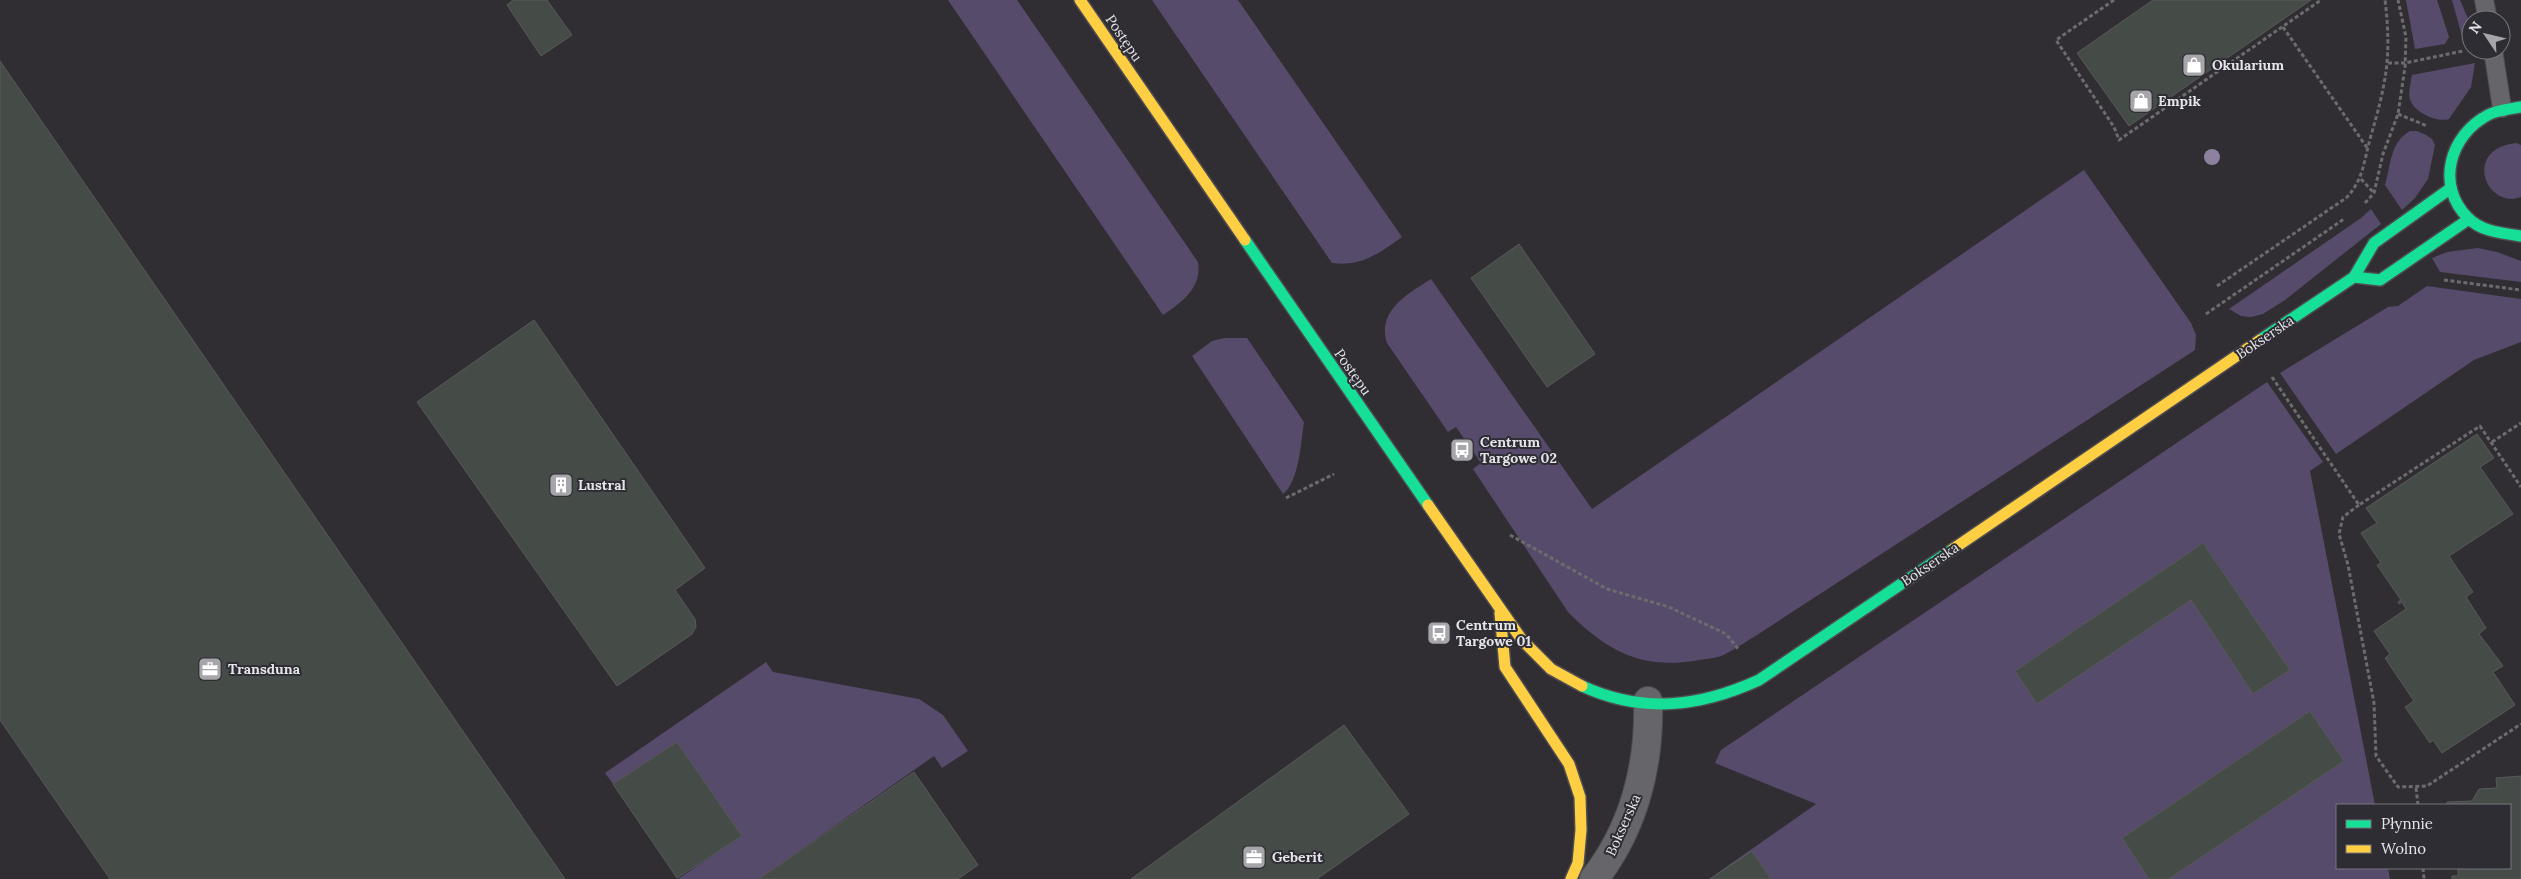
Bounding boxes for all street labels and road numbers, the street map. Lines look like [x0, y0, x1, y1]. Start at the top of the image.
street label: Postępu [1102, 11, 1146, 65]
street label: Bokserska [2233, 311, 2297, 363]
street label: Postępu [1330, 345, 1376, 399]
street label: Bokserska [1898, 538, 1962, 590]
street label: Bokserska [1601, 791, 1645, 859]

